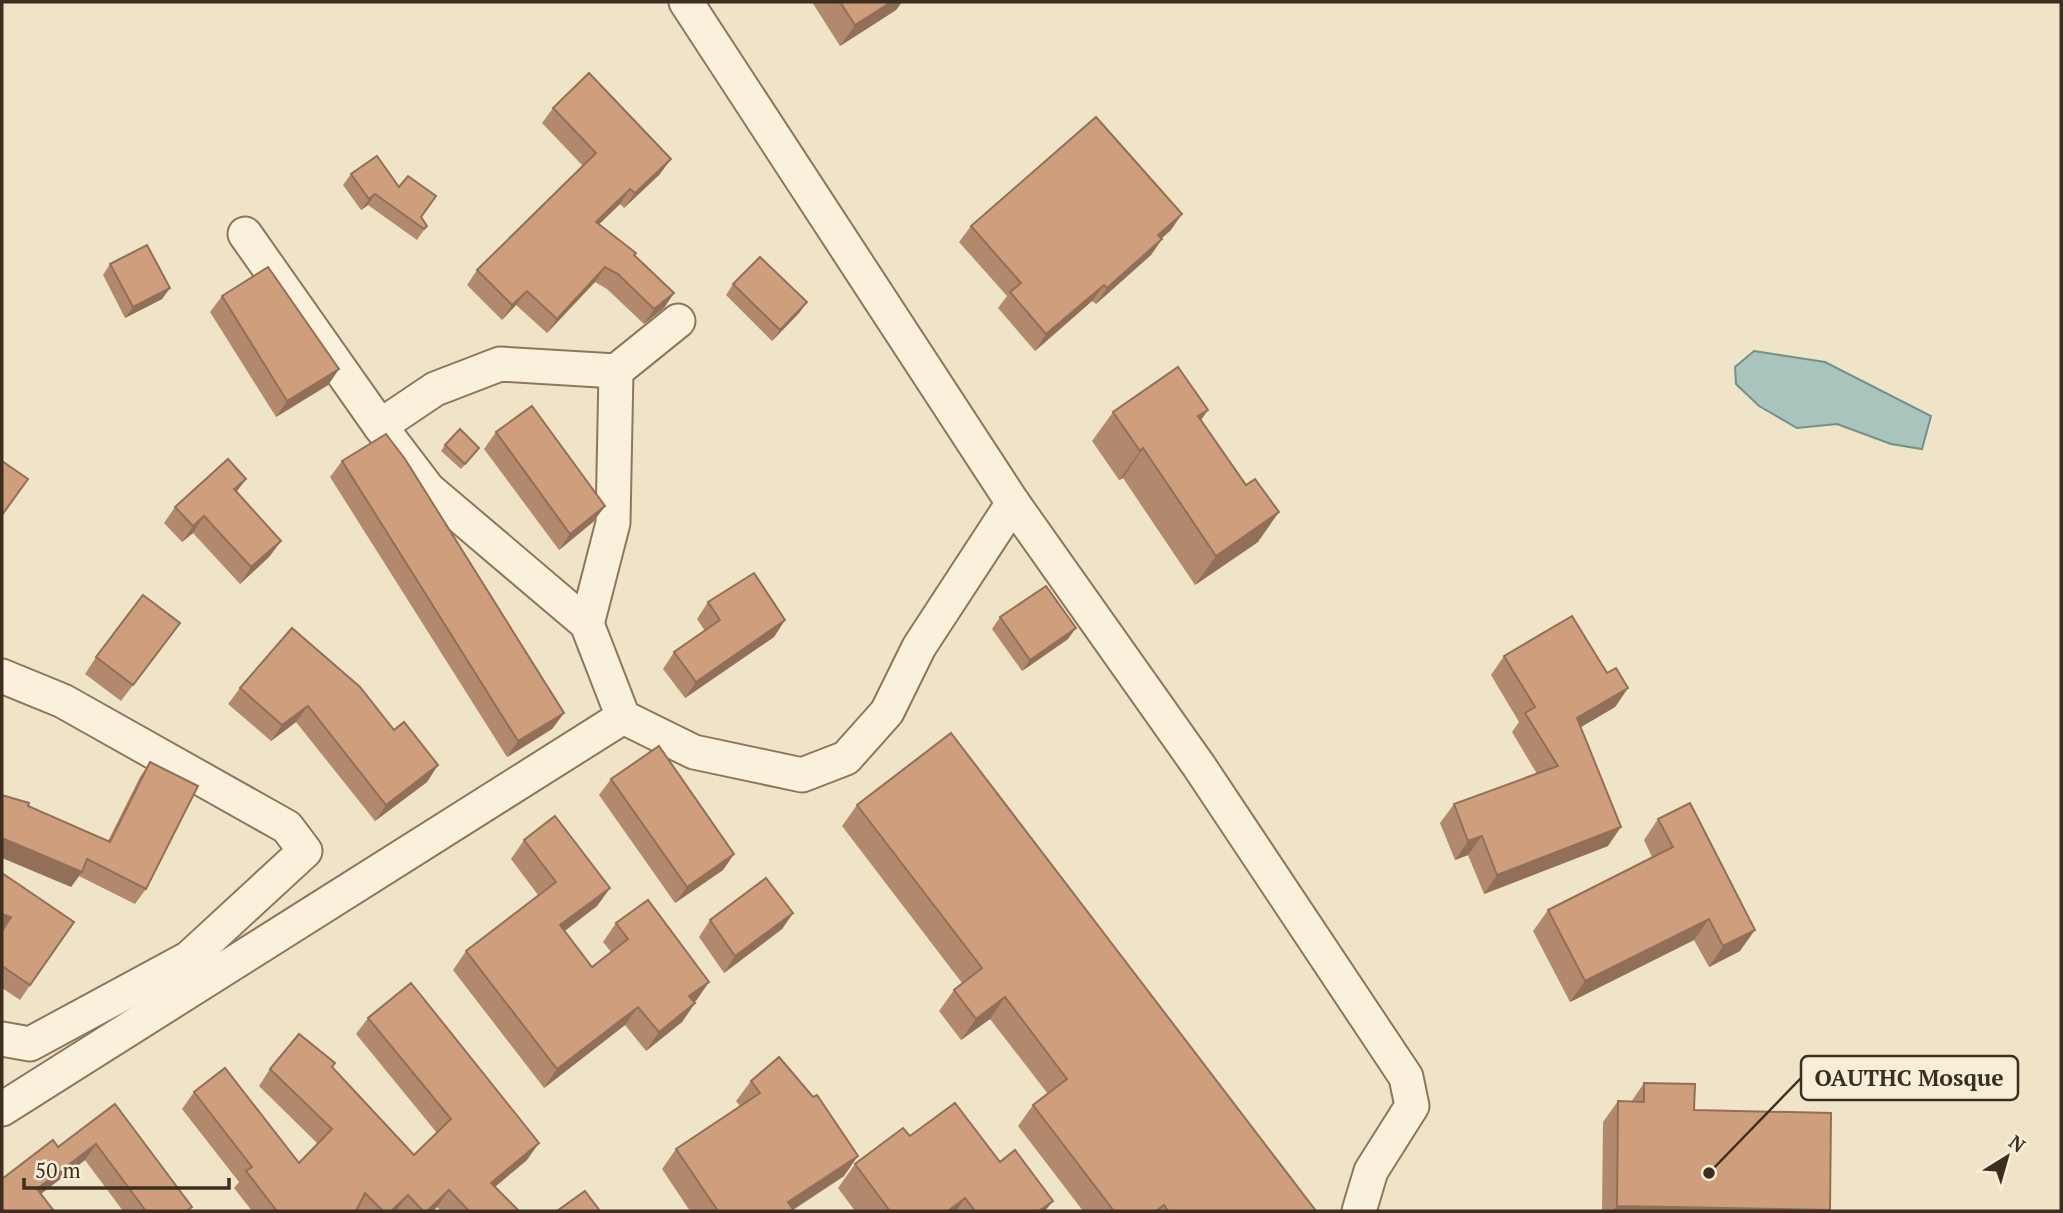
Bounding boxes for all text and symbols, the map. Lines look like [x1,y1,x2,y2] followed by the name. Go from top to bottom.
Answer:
[1801,1056,2018,1100] callout: OAUTHC Mosque
[1814,1062,2004,1093] text: OAUTHC Mosque
[1972,1122,2042,1192] north arrow
[2004,1129,2031,1158] text: N
[24,1146,229,1190] scale bar
[35,1156,81,1184] text: 50 m

